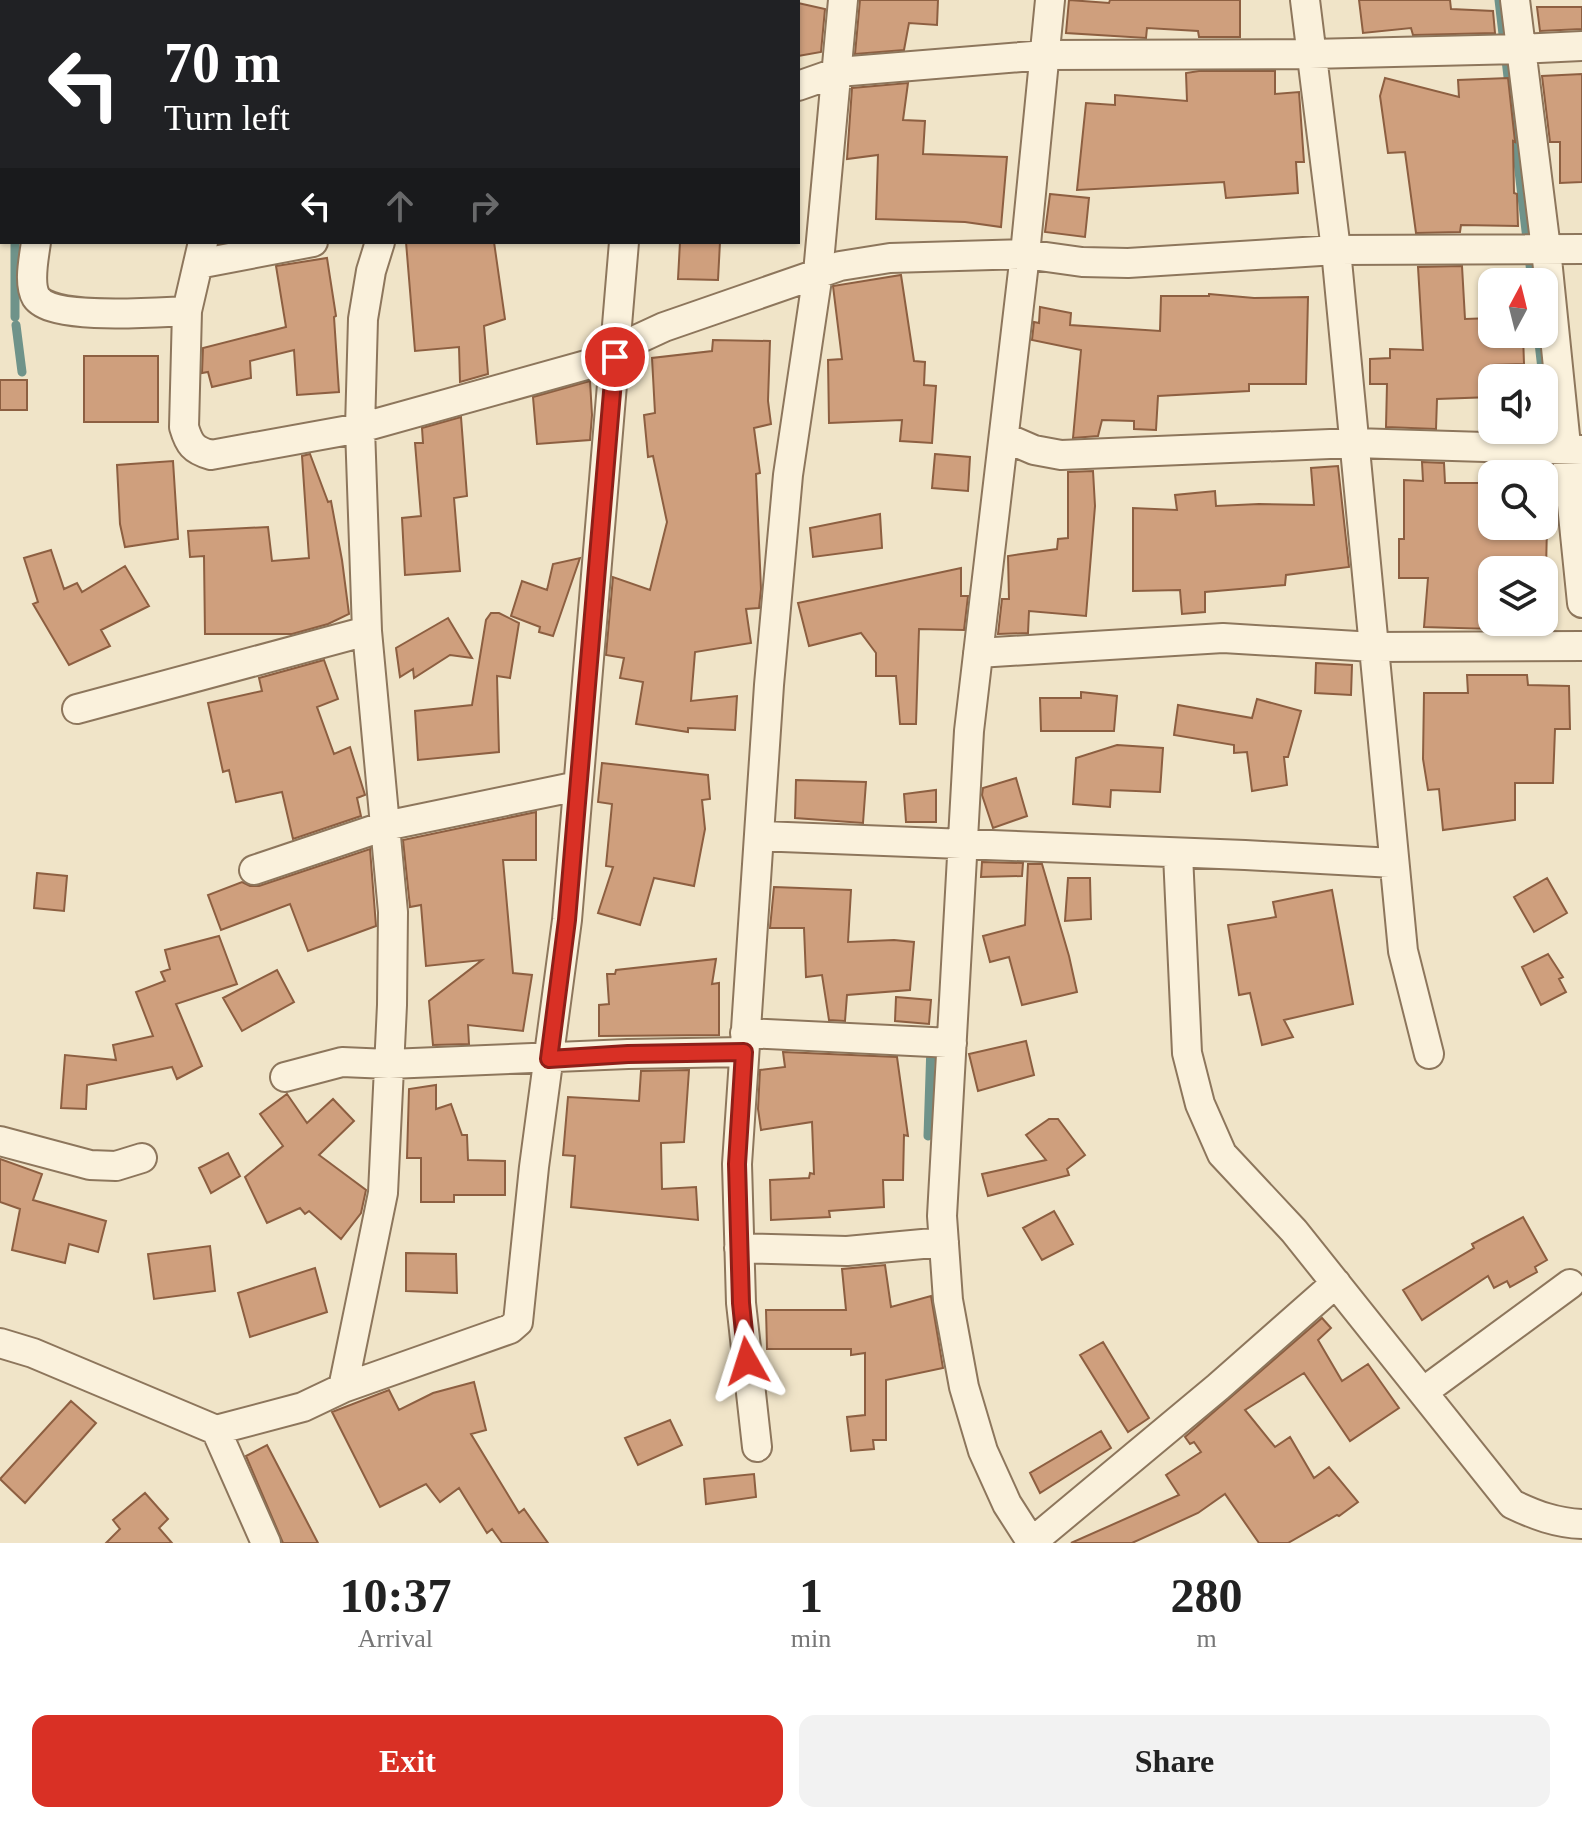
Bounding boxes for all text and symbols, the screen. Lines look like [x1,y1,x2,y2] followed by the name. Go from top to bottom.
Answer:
[32,32,136,136] icon: left
[164,32,281,94] text: 70 m
[164,98,290,138] text: Turn left
[294,184,338,228] icon: left
[378,184,422,228] icon: ahead
[462,184,506,228] icon: right
[1478,268,1558,348] north arrow
[1478,268,1558,636] map controls
[581,323,649,391] pin
[593,335,637,379] icon: arrive
[1478,364,1558,444] button: sound
[1478,460,1558,540] button: search
[1478,556,1558,636] button: layers
[705,1319,789,1403] position arrow
[339,1569,451,1622] text: 10:37
[799,1569,823,1622] text: 1
[1171,1569,1243,1622] text: 280
[358,1624,433,1653] text: Arrival
[791,1624,831,1653] text: min
[1196,1624,1217,1653] text: m
[32,1715,783,1807] button: Exit
[799,1715,1550,1807] button: Share

